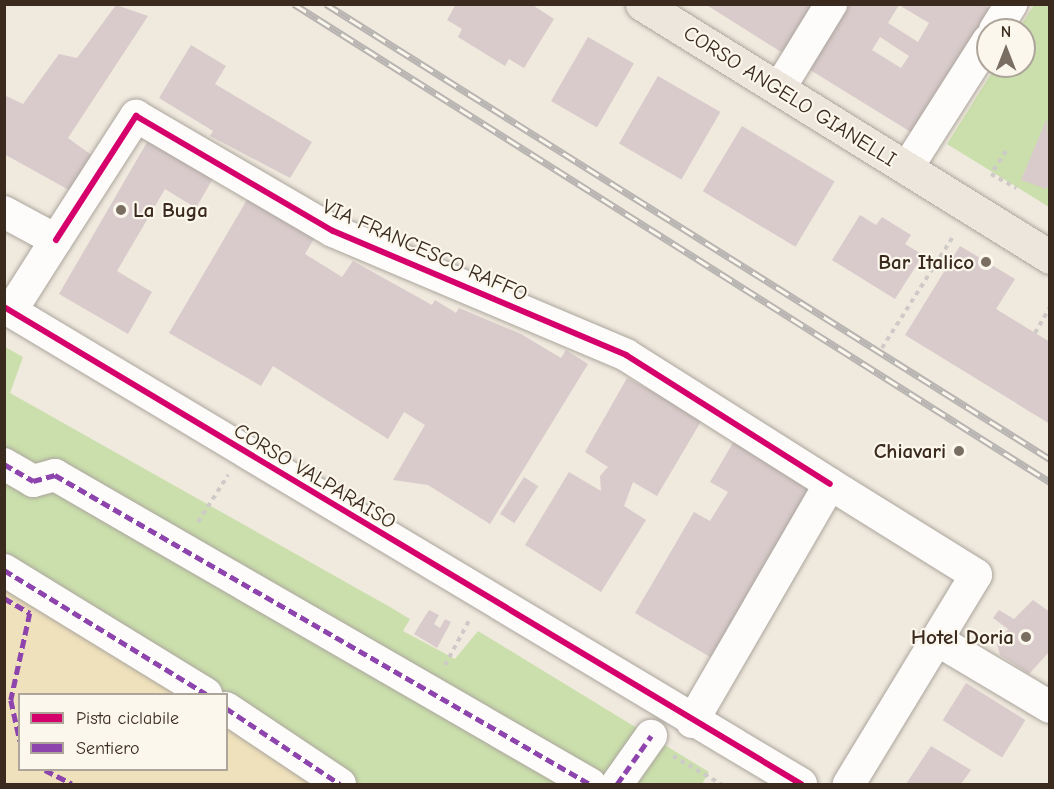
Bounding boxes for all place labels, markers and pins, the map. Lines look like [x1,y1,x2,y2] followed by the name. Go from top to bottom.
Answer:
[133,197,208,223] place label: La Buga
[114,203,128,217] marker: La Buga
[878,249,974,275] place label: Bar Italico
[979,255,993,269] marker: Bar Italico
[874,438,946,464] place label: Chiavari
[950,442,968,460] marker: Chiavari
[911,624,1014,650] place label: Hotel Doria
[1019,630,1033,644] marker: Hotel Doria

